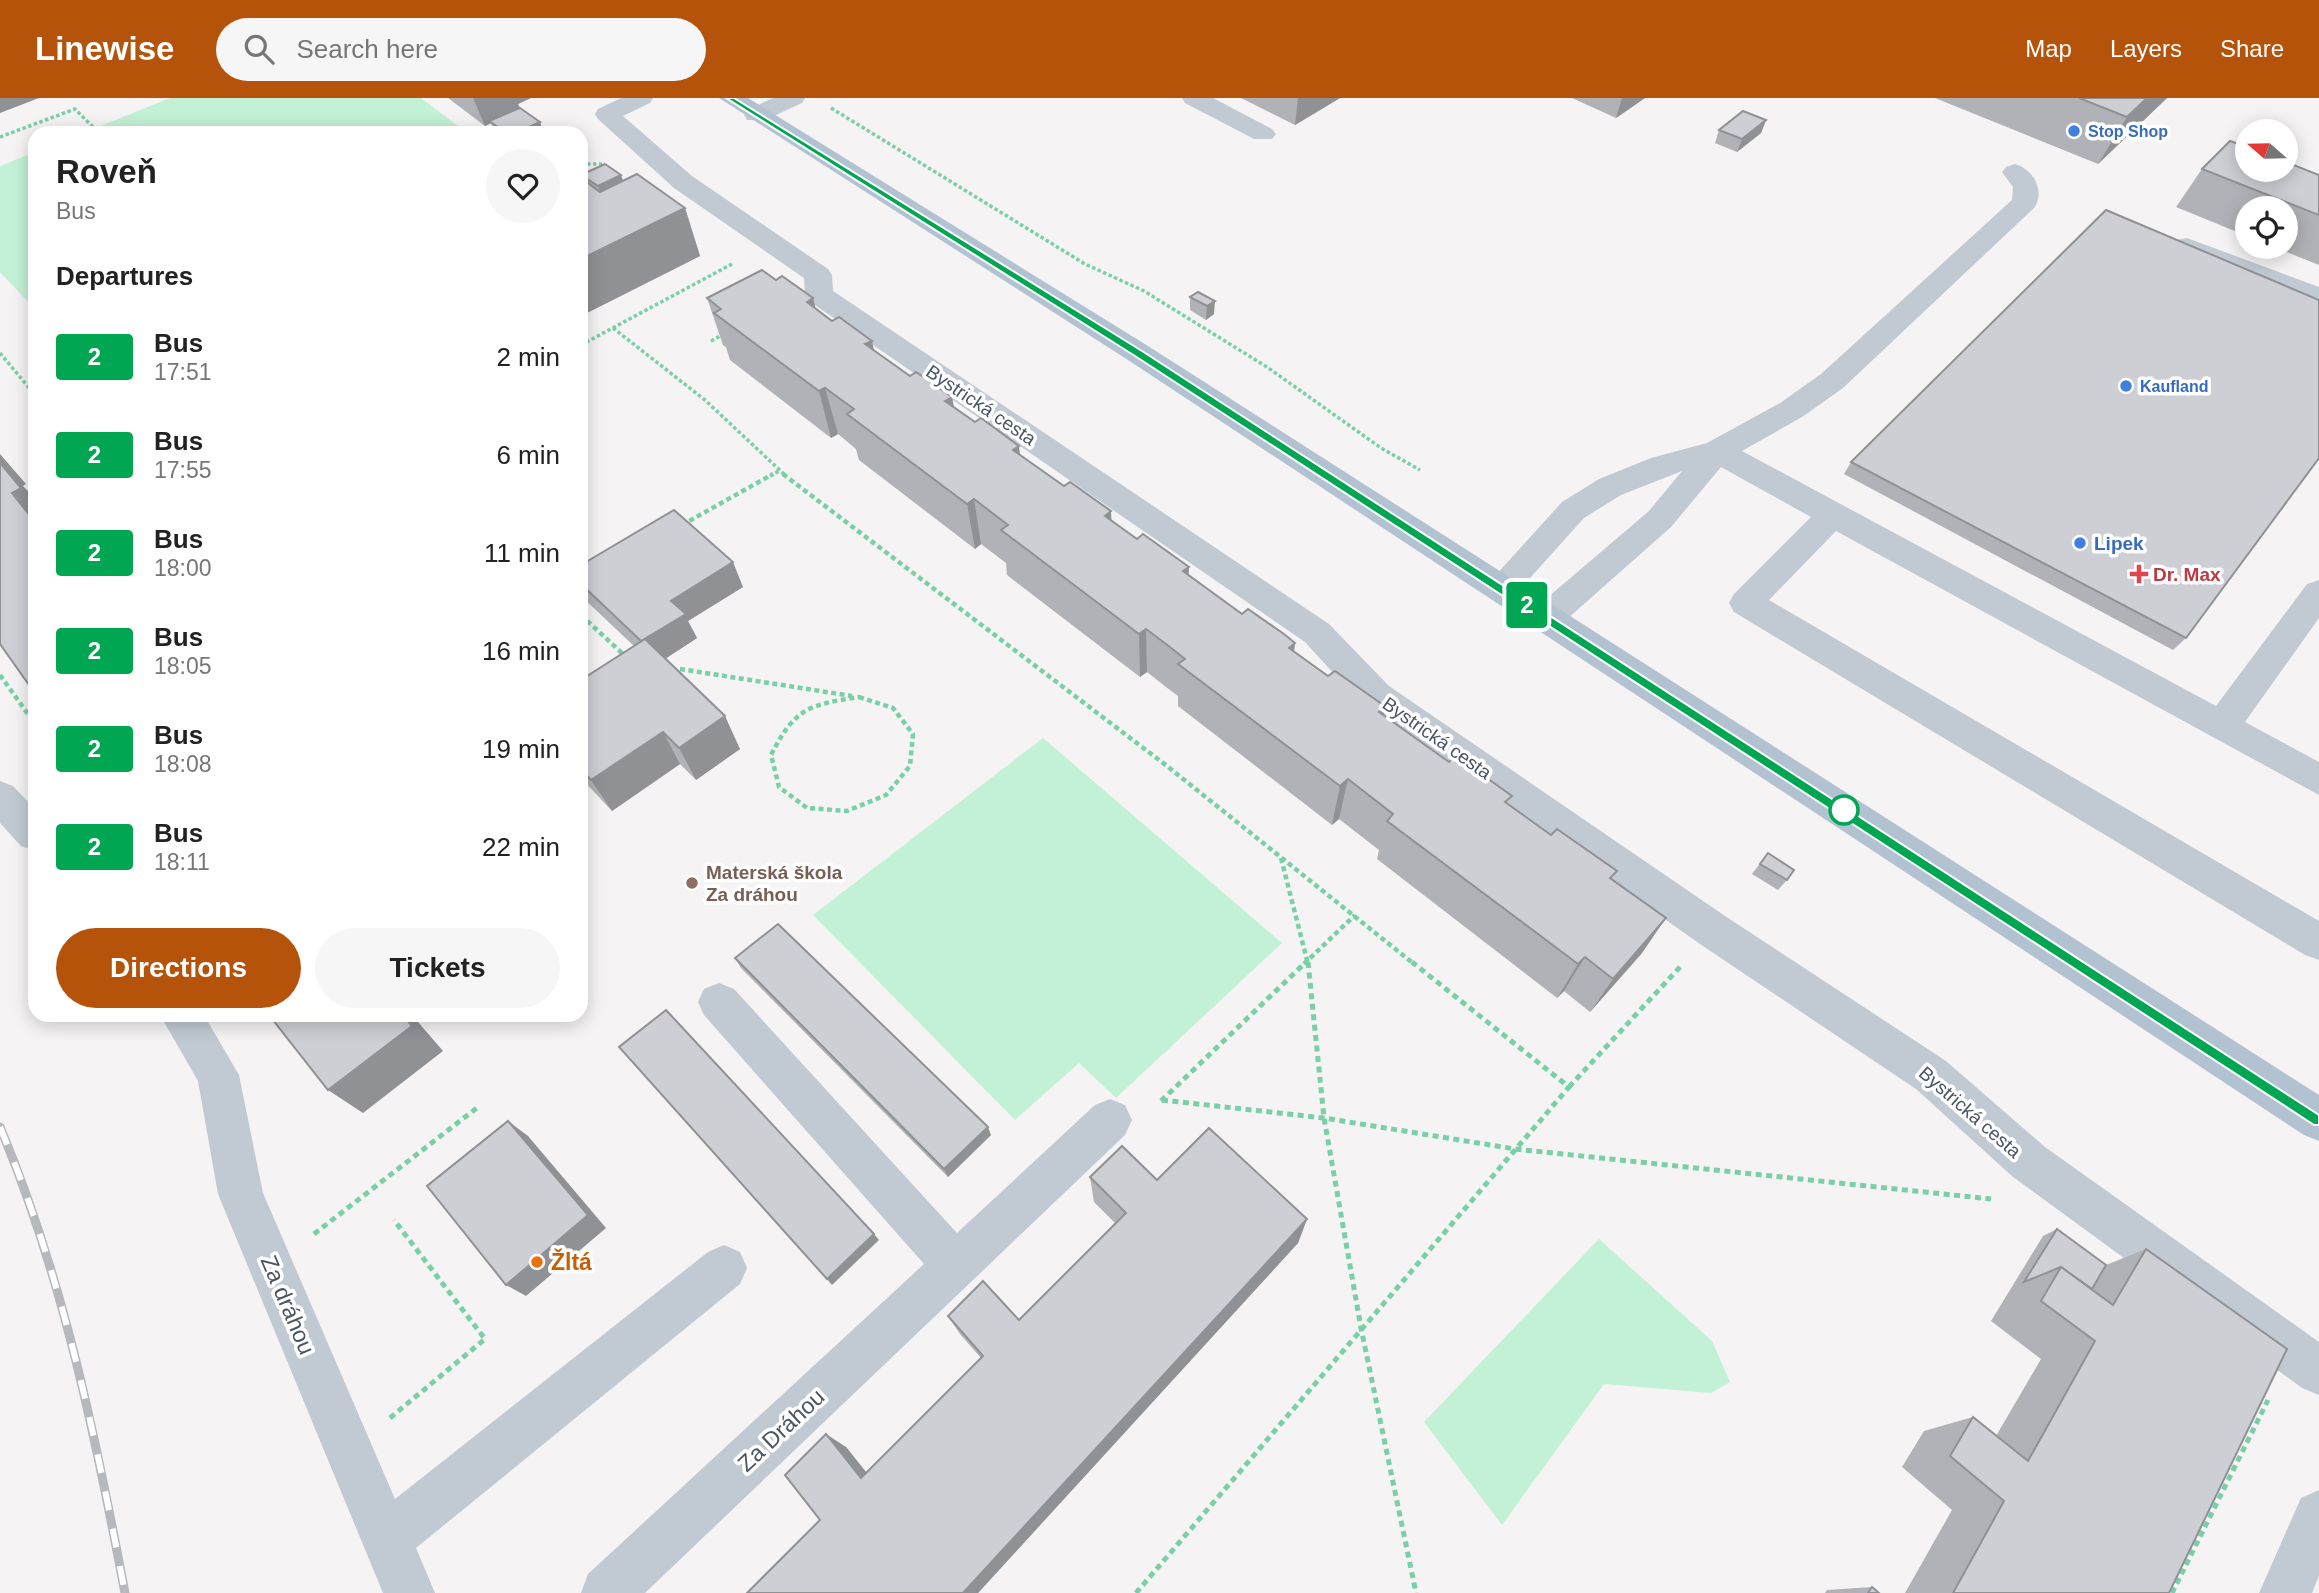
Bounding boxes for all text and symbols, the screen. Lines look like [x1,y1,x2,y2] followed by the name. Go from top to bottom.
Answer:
[216,18,706,81] search box
[35,30,174,67] text: Linewise
[240,30,278,68] icon: search
[296,34,438,64] text: Search here
[2025,35,2072,62] text: Map
[2110,35,2182,62] text: Layers
[2220,35,2284,62] text: Share
[2235,119,2298,182] north arrow
[2235,119,2298,259] map controls
[2066,123,2082,139] marker: Stop Shop
[2088,123,2168,140] place label: Stop Shop
[486,149,560,223] button: heart
[56,153,157,190] text: Roveň
[2235,196,2298,259] button: locate
[56,198,96,224] text: Bus
[56,261,193,291] text: Departures
[154,328,203,358] text: Bus
[496,342,560,372] text: 2 min
[88,343,101,370] text: 2
[154,359,212,385] text: 17:51
[922,361,1040,450] street label: Bystrická cesta
[2118,378,2134,394] marker: Kaufland
[2140,378,2208,395] place label: Kaufland
[154,426,203,456] text: Bus
[496,440,560,470] text: 6 min
[88,441,101,468] text: 2
[154,457,212,483] text: 17:55
[154,524,203,554] text: Bus
[2094,533,2144,554] place label: Lipek
[2072,535,2088,551] marker: Lipek
[484,538,560,568] text: 11 min
[88,539,101,566] text: 2
[154,555,212,581] text: 18:00
[2153,564,2221,585] place label: Dr. Max
[2131,566,2147,582] marker: Dr. Max
[1504,582,1550,628] line badge: 2
[1520,591,1534,618] text: 2
[154,622,203,652] text: Bus
[482,636,560,666] text: 16 min
[88,637,101,664] text: 2
[154,653,212,679] text: 18:05
[1379,693,1496,783] street label: Bystrická cesta
[154,720,203,750] text: Bus
[482,734,560,764] text: 19 min
[88,735,101,762] text: 2
[154,751,212,777] text: 18:08
[1829,795,1859,825] unlabelled marker
[154,818,203,848] text: Bus
[482,832,560,862] text: 22 min
[88,833,101,860] text: 2
[154,849,210,875] text: 18:11
[706,862,843,905] place label: Materská škola Za dráhou
[684,875,700,891] marker: Materská škola Za dráhou
[56,928,301,1008] button: Directions
[315,928,560,1008] button: Tickets
[1915,1062,2025,1162] street label: Bystrická cesta
[551,1248,592,1275] place label: Žltá
[256,1252,320,1358] street label: Za dráhou
[529,1254,545,1270] marker: Žltá
[732,1383,830,1477] street label: Za Dráhou

